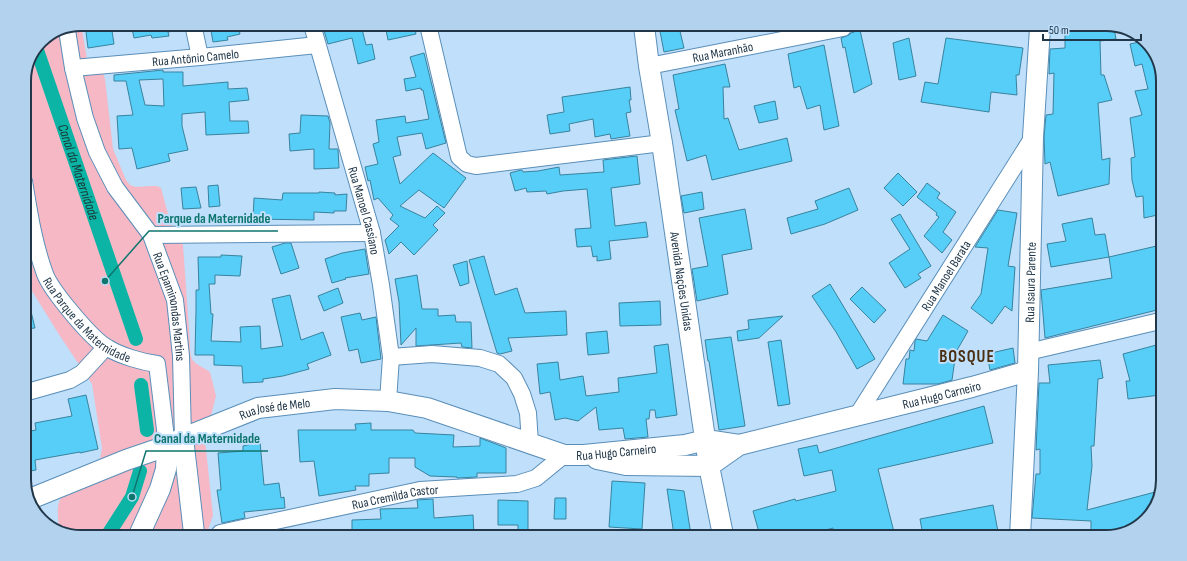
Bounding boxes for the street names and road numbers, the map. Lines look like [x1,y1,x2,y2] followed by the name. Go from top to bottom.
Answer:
[691,39,754,66] street label: Rua Maranhão
[151,46,240,70] street label: Rua Antônio Camelo
[344,165,383,256] street label: Rua Manoel Cassiano
[666,230,696,332] street label: Avenida Nações Unidas
[918,238,975,314] street label: Rua Manoel Barata
[1022,242,1040,323] street label: Rua Isaura Parente
[149,250,188,362] street label: Rua Epaminondas Martins
[39,275,133,366] street label: Rua Parque da Maternidade
[901,378,983,413] street label: Rua Hugo Carneiro
[237,395,311,424] street label: Rua José de Melo
[576,441,657,464] street label: Rua Hugo Carneiro
[350,482,439,513] street label: Rua Cremilda Castor

